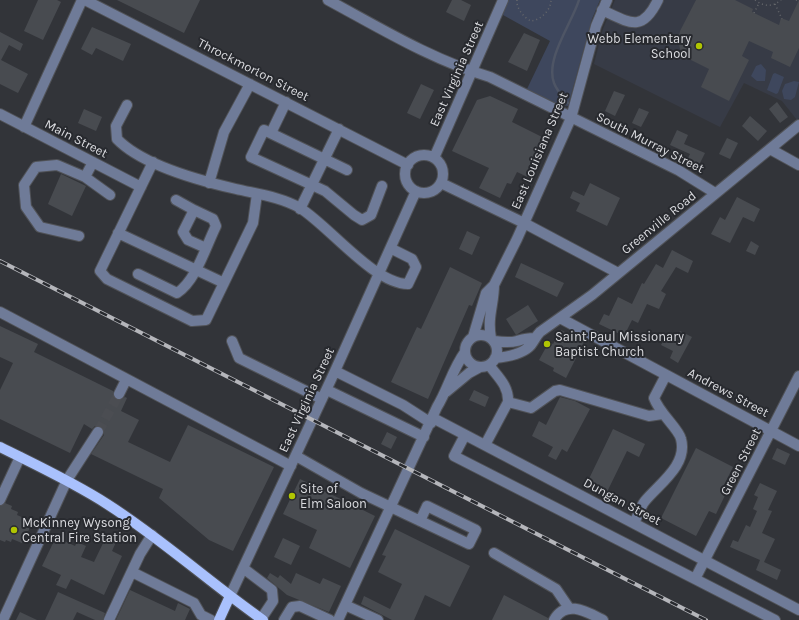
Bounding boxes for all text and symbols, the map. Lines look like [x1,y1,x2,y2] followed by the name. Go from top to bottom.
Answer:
[427,19,487,129] street label: East Virginia Street
[588,31,691,62] place label: Webb Elementary School
[195,35,311,105] street label: Throckmorton Street
[694,41,704,51] marker: Webb Elementary School
[508,90,572,212] street label: East Louisiana Street
[593,109,707,177] street label: South Murray Street
[42,116,110,162] street label: Main Street
[618,188,700,258] street label: Greenville Road
[555,329,684,360] place label: Saint Paul Missionary Baptist Church
[542,339,552,349] marker: Saint Paul Missionary Baptist Church
[276,345,338,455] street label: East Virginia Street
[685,365,771,421] street label: Andrews Street
[717,426,765,498] street label: Green Street
[581,475,663,529] street label: Dungan Street
[300,481,367,512] place label: Site of Elm Saloon
[287,491,297,501] marker: Site of Elm Saloon
[22,515,137,546] place label: McKinney Wysong Central Fire Station
[9,525,19,535] marker: McKinney Wysong Central Fire Station

